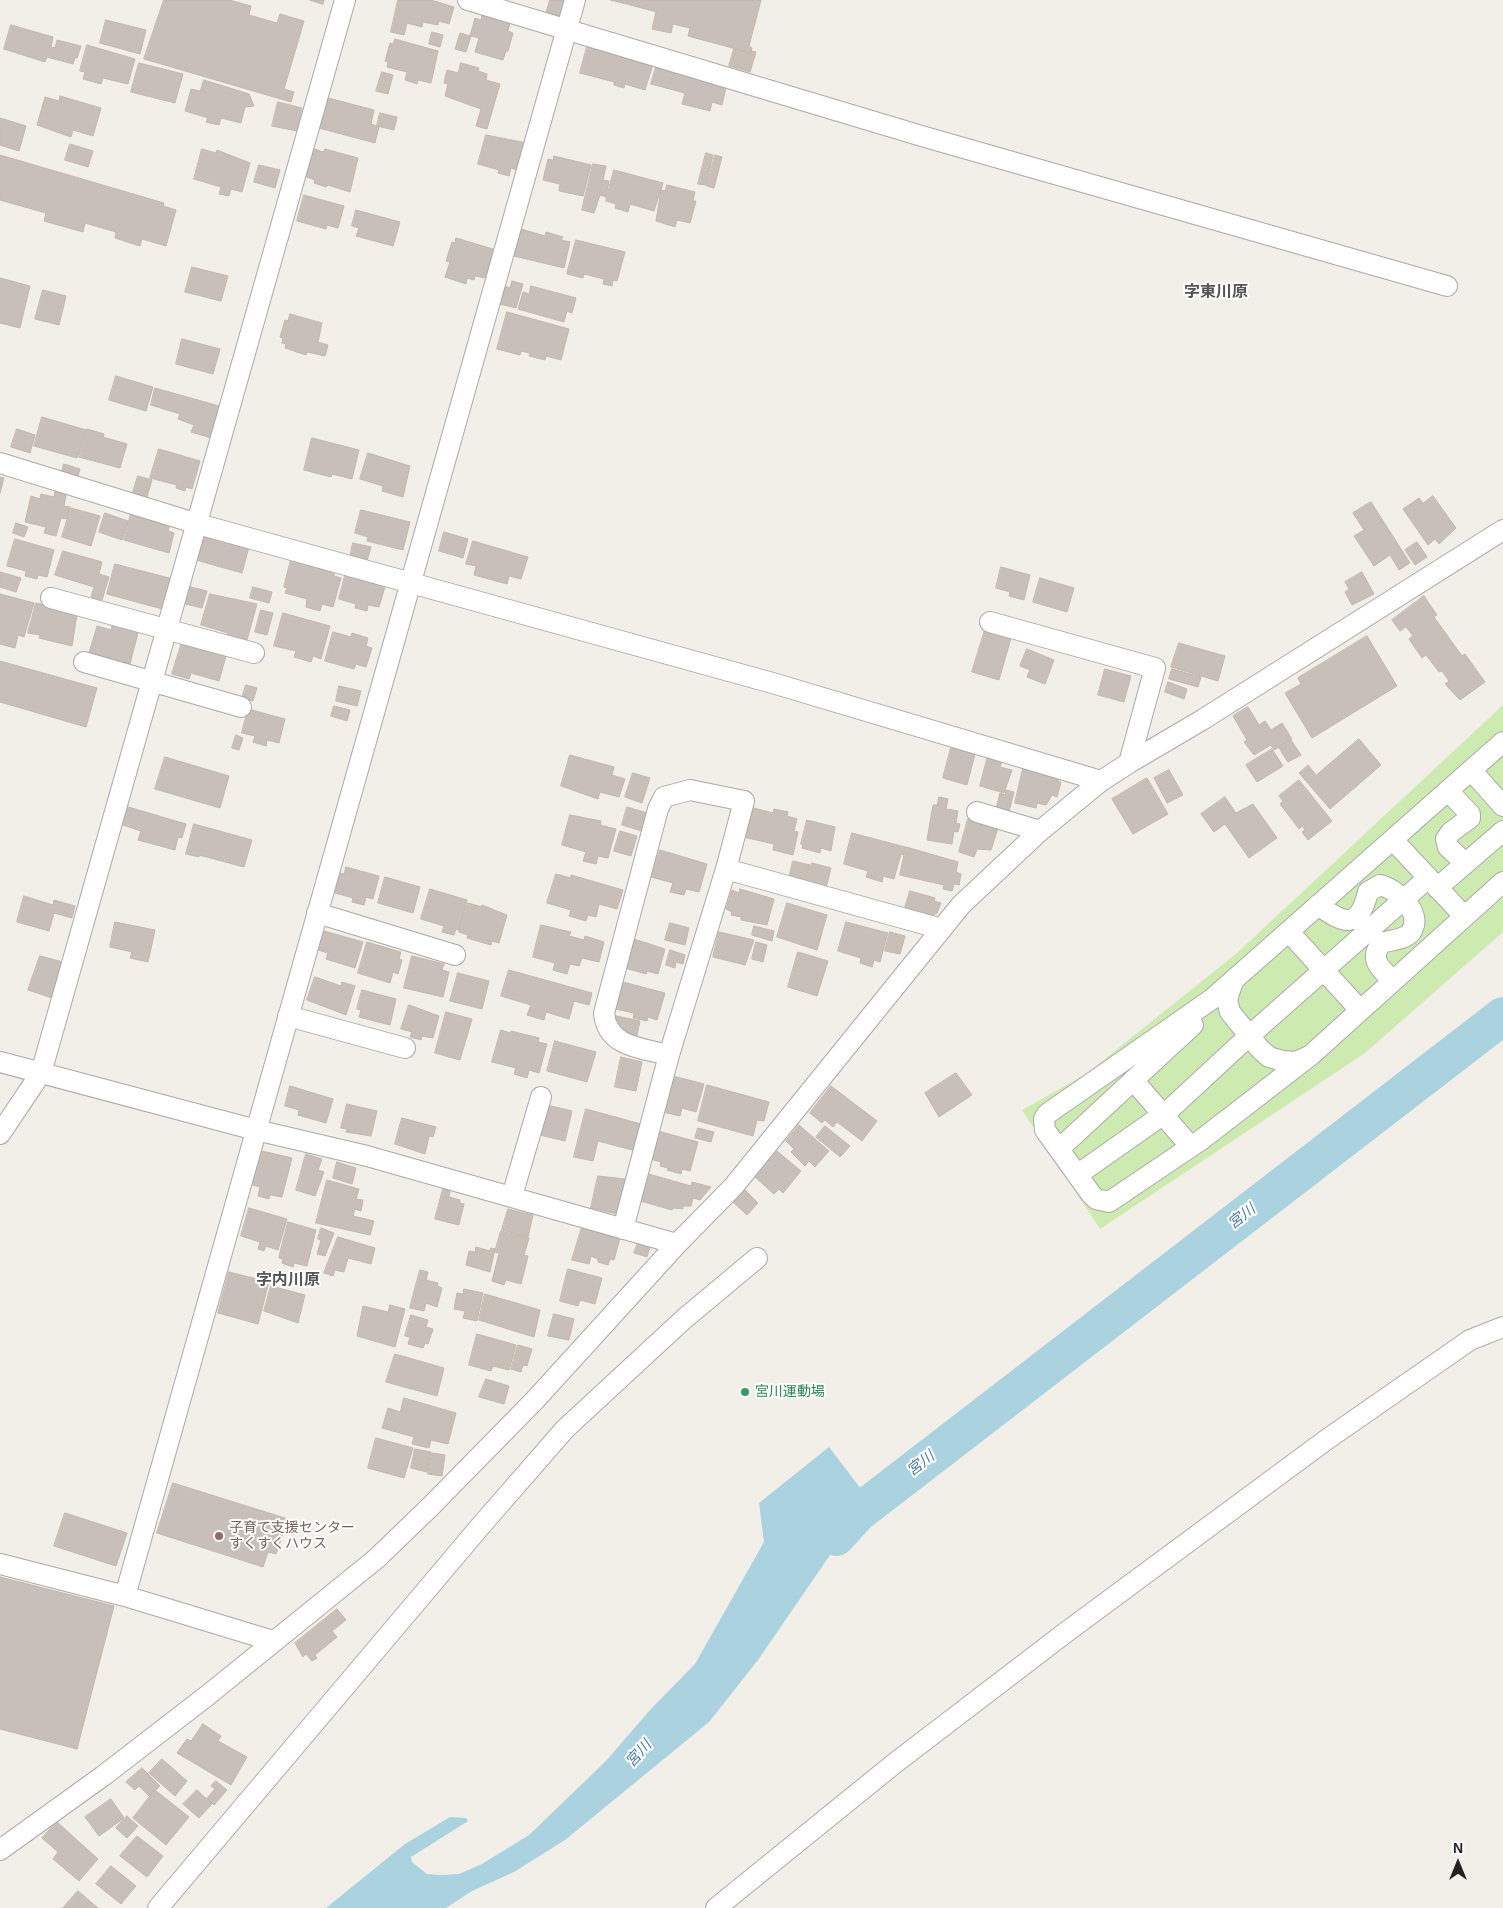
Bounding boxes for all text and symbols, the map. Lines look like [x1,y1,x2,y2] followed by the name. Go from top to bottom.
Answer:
[1184,283,1248,303] district label: 字東川原
[1225,1201,1259,1233] water label: 宮川
[256,1271,320,1291] district label: 字内川原
[755,1384,825,1400] place label: 宮川運動場
[739,1386,751,1398] marker: 宮川運動場
[904,1448,938,1480] water label: 宮川
[229,1520,355,1552] place label: 子育て支援センター すくすくハウス
[213,1530,225,1542] marker: 子育て支援センター すくすくハウス
[622,1737,656,1771] water label: 宮川
[1433,1838,1483,1888] north arrow
[1453,1840,1463,1856] text: N

